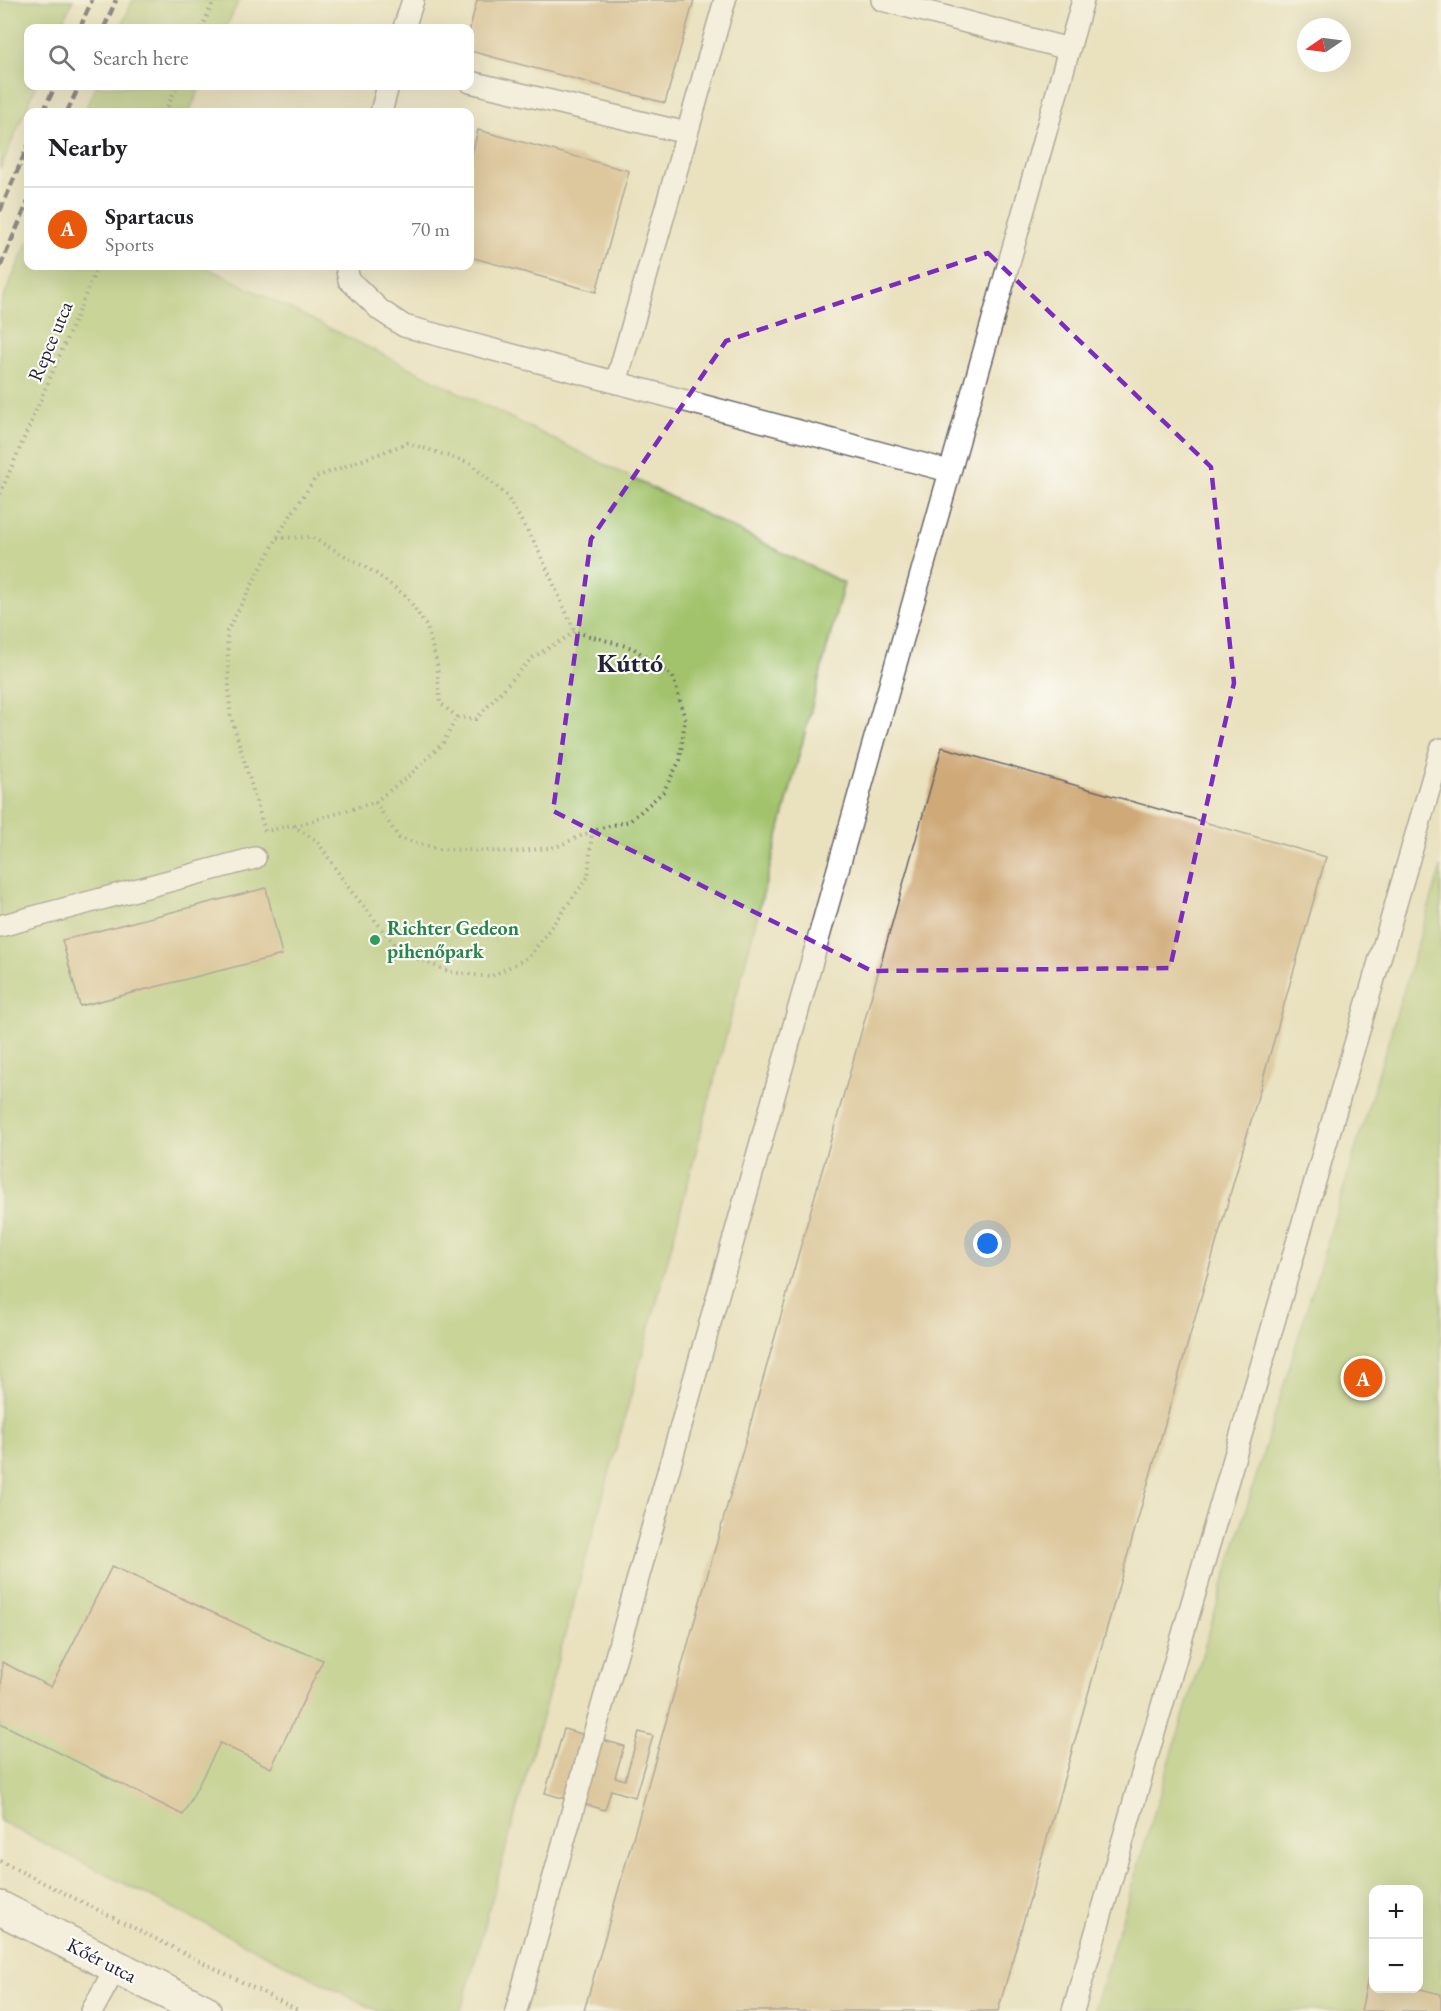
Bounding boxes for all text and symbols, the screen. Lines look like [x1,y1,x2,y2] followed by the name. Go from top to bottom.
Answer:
[1297,18,1351,72] north arrow
[24,24,474,90] search box
[45,41,78,74] icon: search
[93,43,188,72] text: Search here
[48,130,128,164] text: Nearby
[105,202,194,231] text: Spartacus
[60,216,75,242] text: A
[411,216,450,242] text: 70 m
[105,231,154,257] text: Sports
[22,297,79,385] street label: Repce utca
[597,646,663,680] district label: Kúttó
[387,915,519,964] place label: Richter Gedeon pihenőpark
[368,933,382,947] marker: Richter Gedeon pihenőpark
[973,1229,1002,1258] your location
[1344,1356,1382,1400] pin: A
[1369,1885,1423,1993] map controls
[1369,1885,1423,1939] button: +
[63,1931,141,1989] street label: Kőér utca
[1369,1939,1423,1993] button: −

